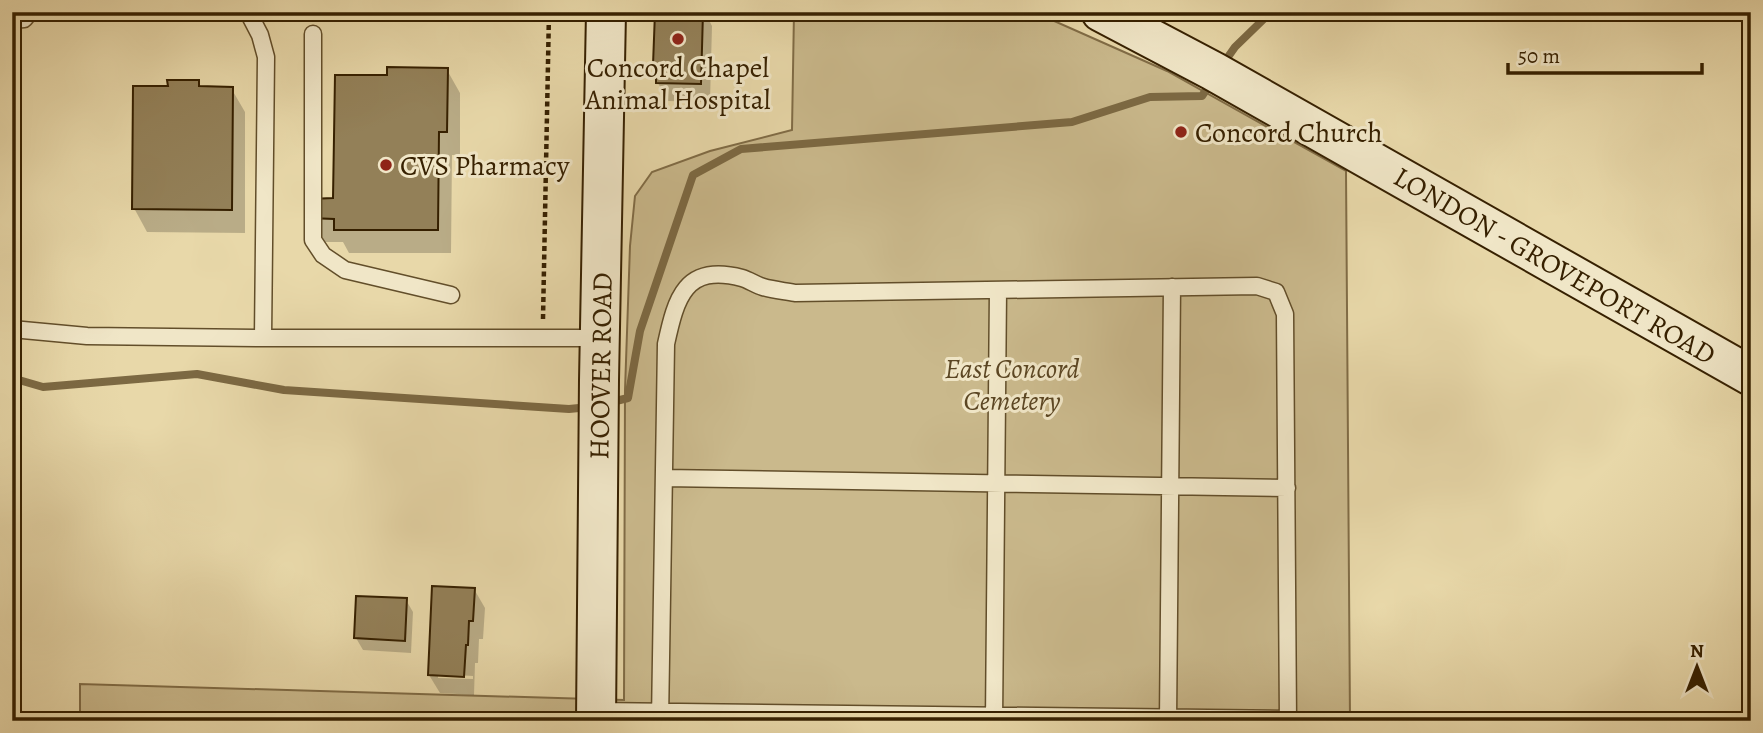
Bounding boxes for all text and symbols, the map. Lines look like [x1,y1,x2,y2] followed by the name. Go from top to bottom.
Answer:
[670,31,686,47] marker: Concord Chapel Animal Hospital
[1508,32,1702,76] scale bar
[1518,42,1560,70] text: 50 m
[584,49,771,119] place label: Concord Chapel Animal Hospital
[1195,114,1383,152] place label: Concord Church
[1173,124,1189,140] marker: Concord Church
[400,147,570,185] place label: CVS Pharmacy
[378,157,394,173] marker: CVS Pharmacy
[1387,158,1722,374] street label: LONDON - GROVEPORT ROAD
[580,272,622,460] street label: HOOVER ROAD
[945,350,1079,420] park label: East Concord Cemetery
[1662,632,1732,702] north arrow
[1690,638,1704,664] text: N

